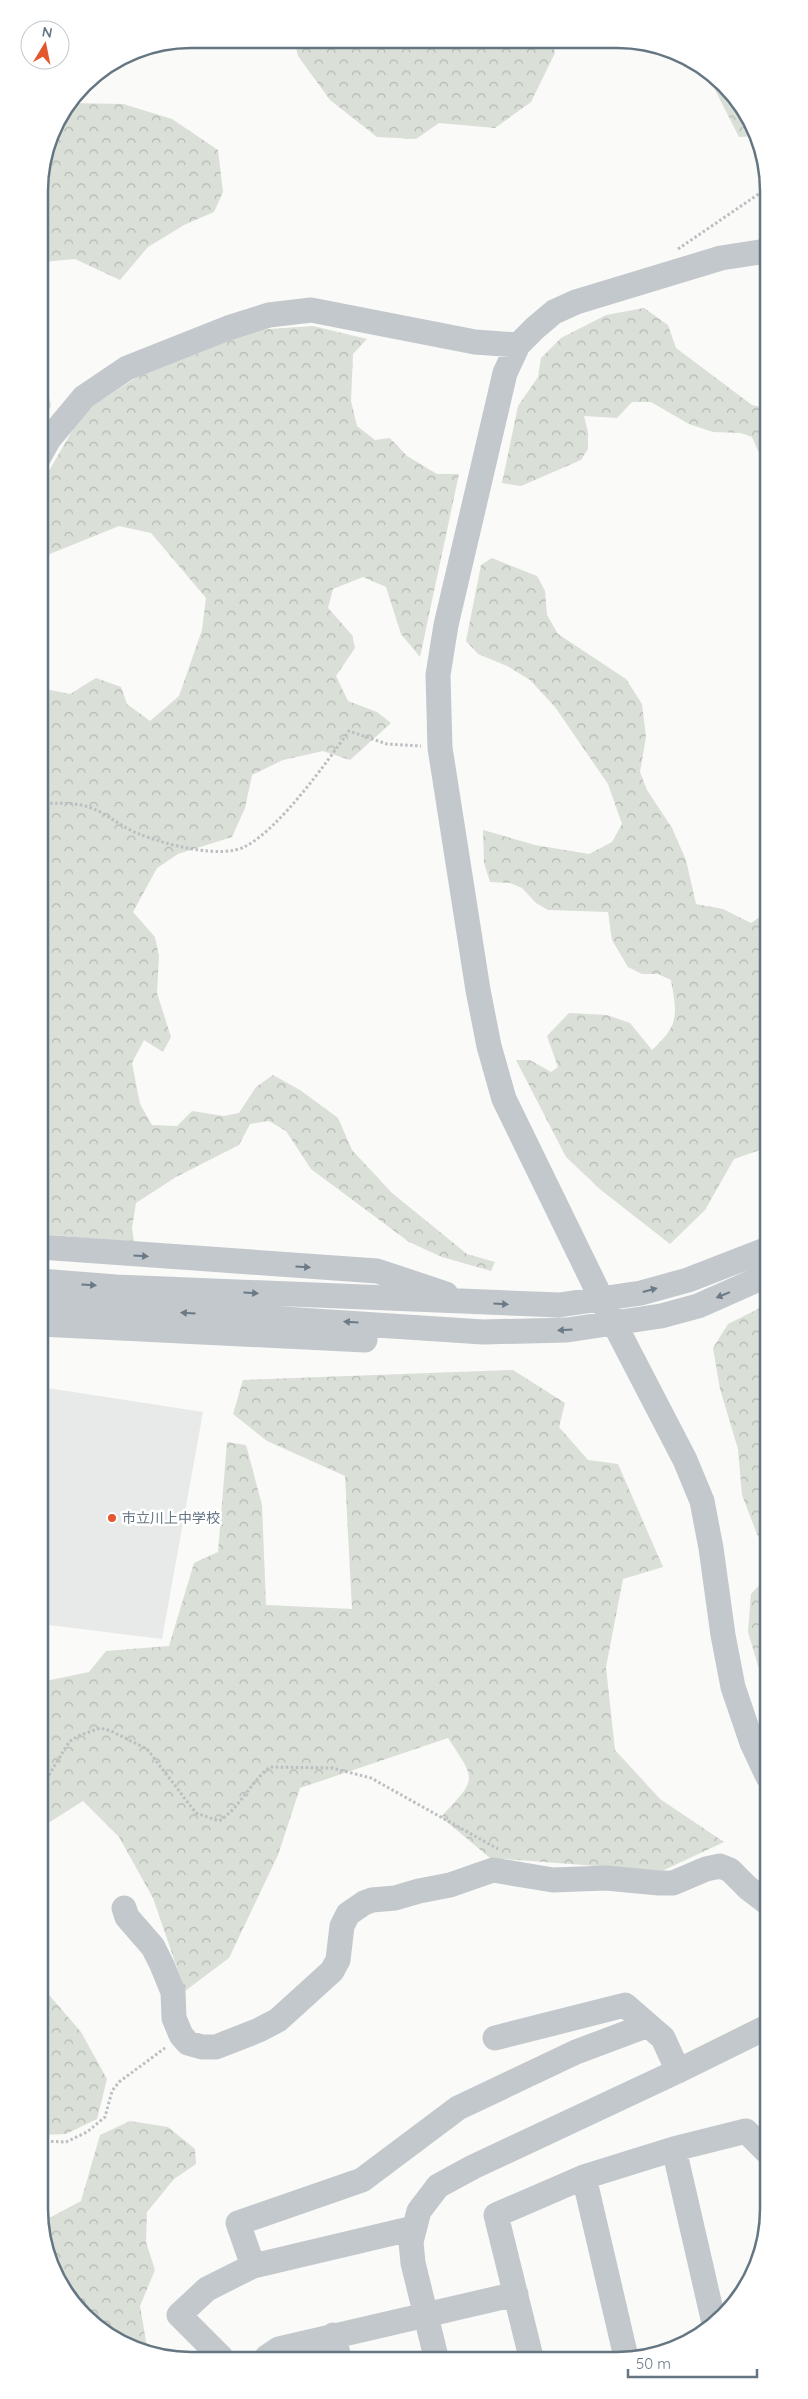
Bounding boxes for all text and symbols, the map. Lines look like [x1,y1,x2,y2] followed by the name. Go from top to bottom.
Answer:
[20,20,70,70] north arrow
[41,22,54,42] text: N
[134,1252,150,1260] one-way arrow
[296,1263,312,1271] one-way arrow
[81,1281,97,1289] one-way arrow
[642,1286,657,1294] one-way arrow
[244,1289,260,1297] one-way arrow
[716,1292,730,1300] one-way arrow
[493,1300,509,1308] one-way arrow
[180,1308,196,1316] one-way arrow
[342,1318,358,1326] one-way arrow
[557,1326,573,1334] one-way arrow
[122,1509,220,1527] place label: 市立川上中学校
[106,1512,118,1524] marker: 市立川上中学校
[628,2346,757,2378] scale bar
[636,2354,671,2373] text: 50 m

